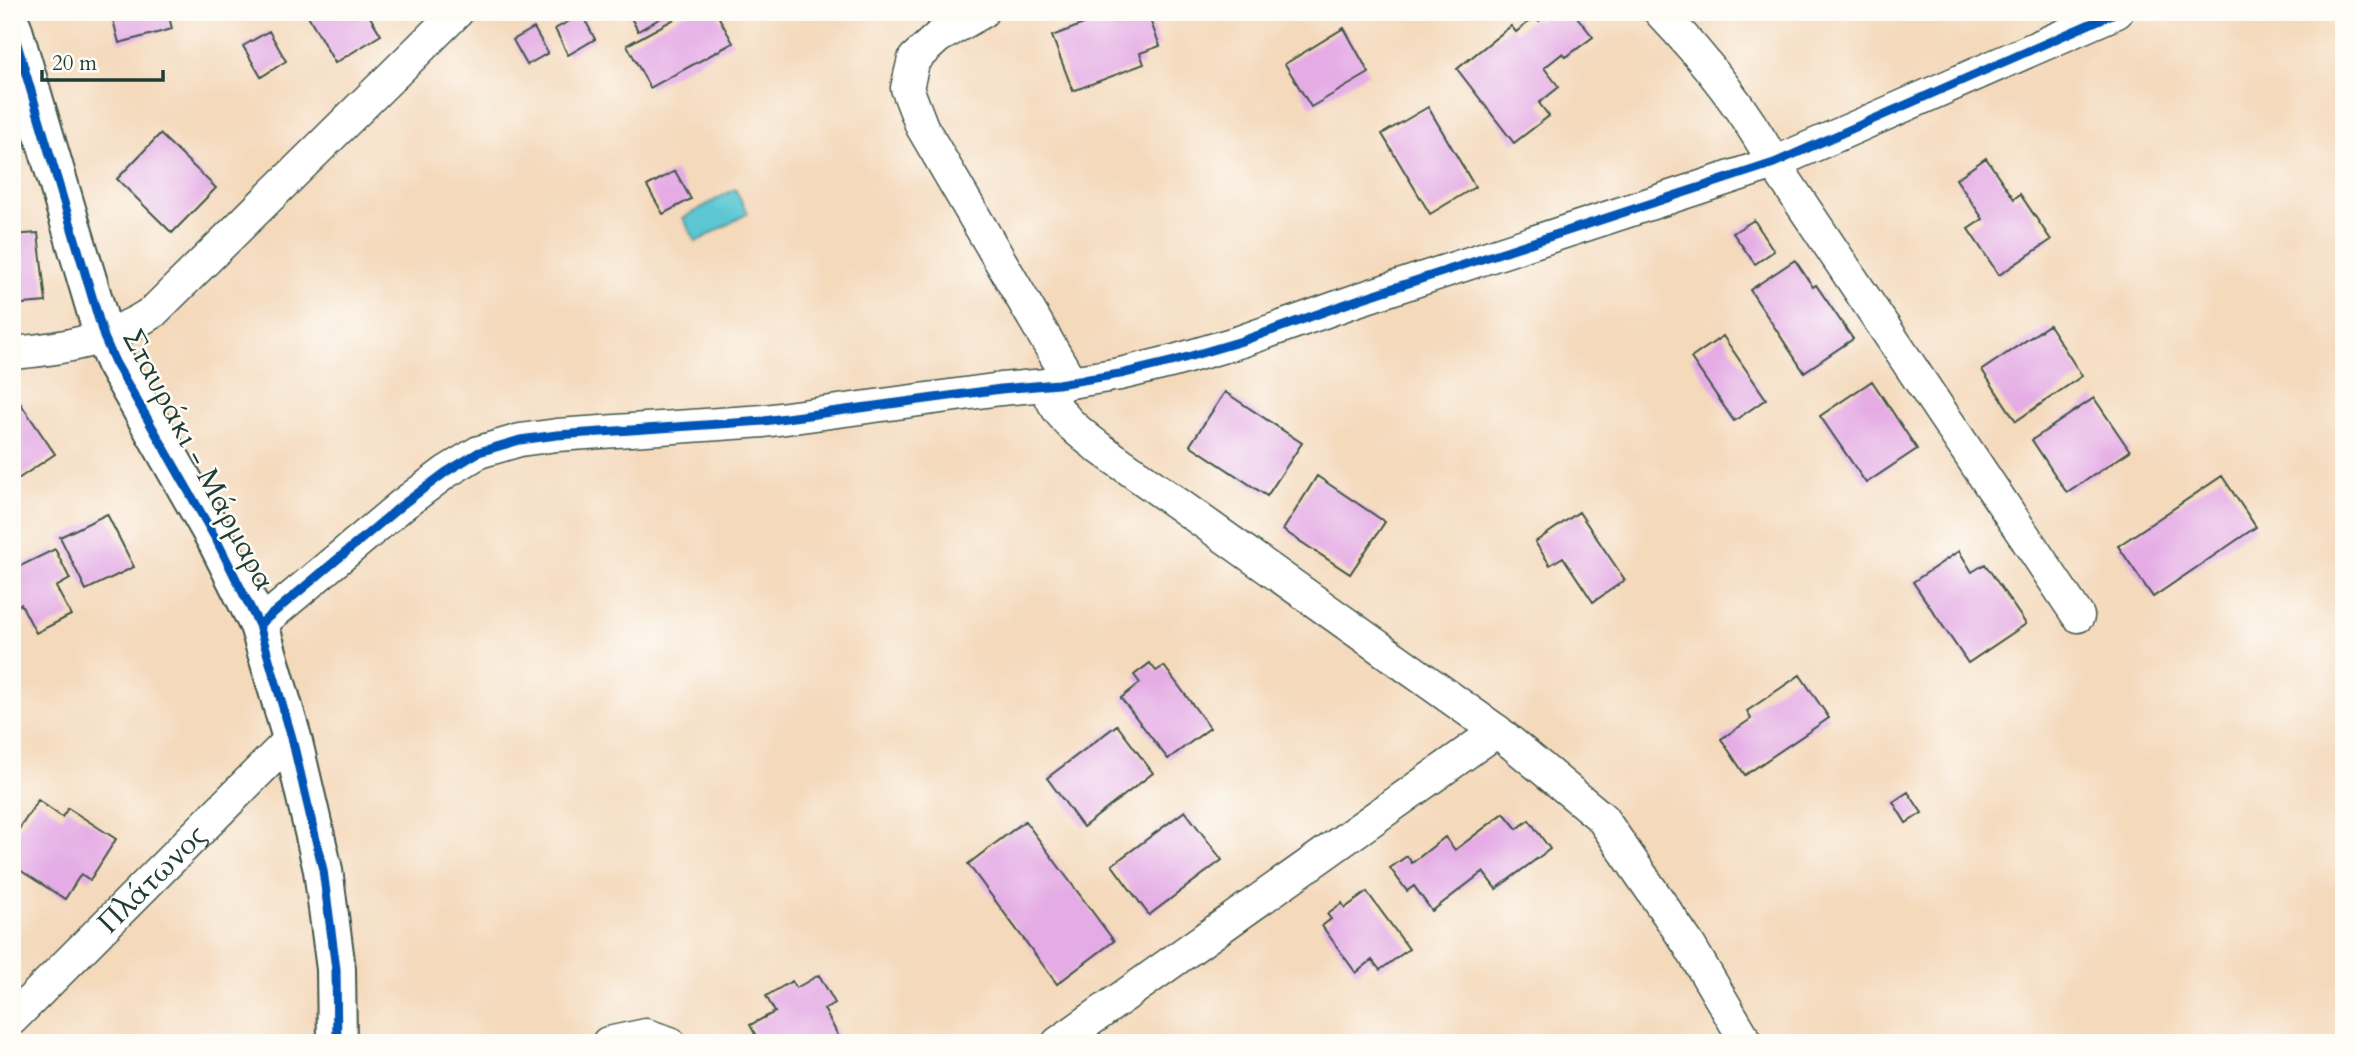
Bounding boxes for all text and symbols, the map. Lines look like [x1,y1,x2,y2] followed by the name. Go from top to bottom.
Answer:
[42,38,163,82] scale bar
[52,49,97,78] text: 20 m
[112,322,285,597] street label: Σταυράκι - Μάρμαρα
[89,815,216,943] street label: Πλάτωνος

